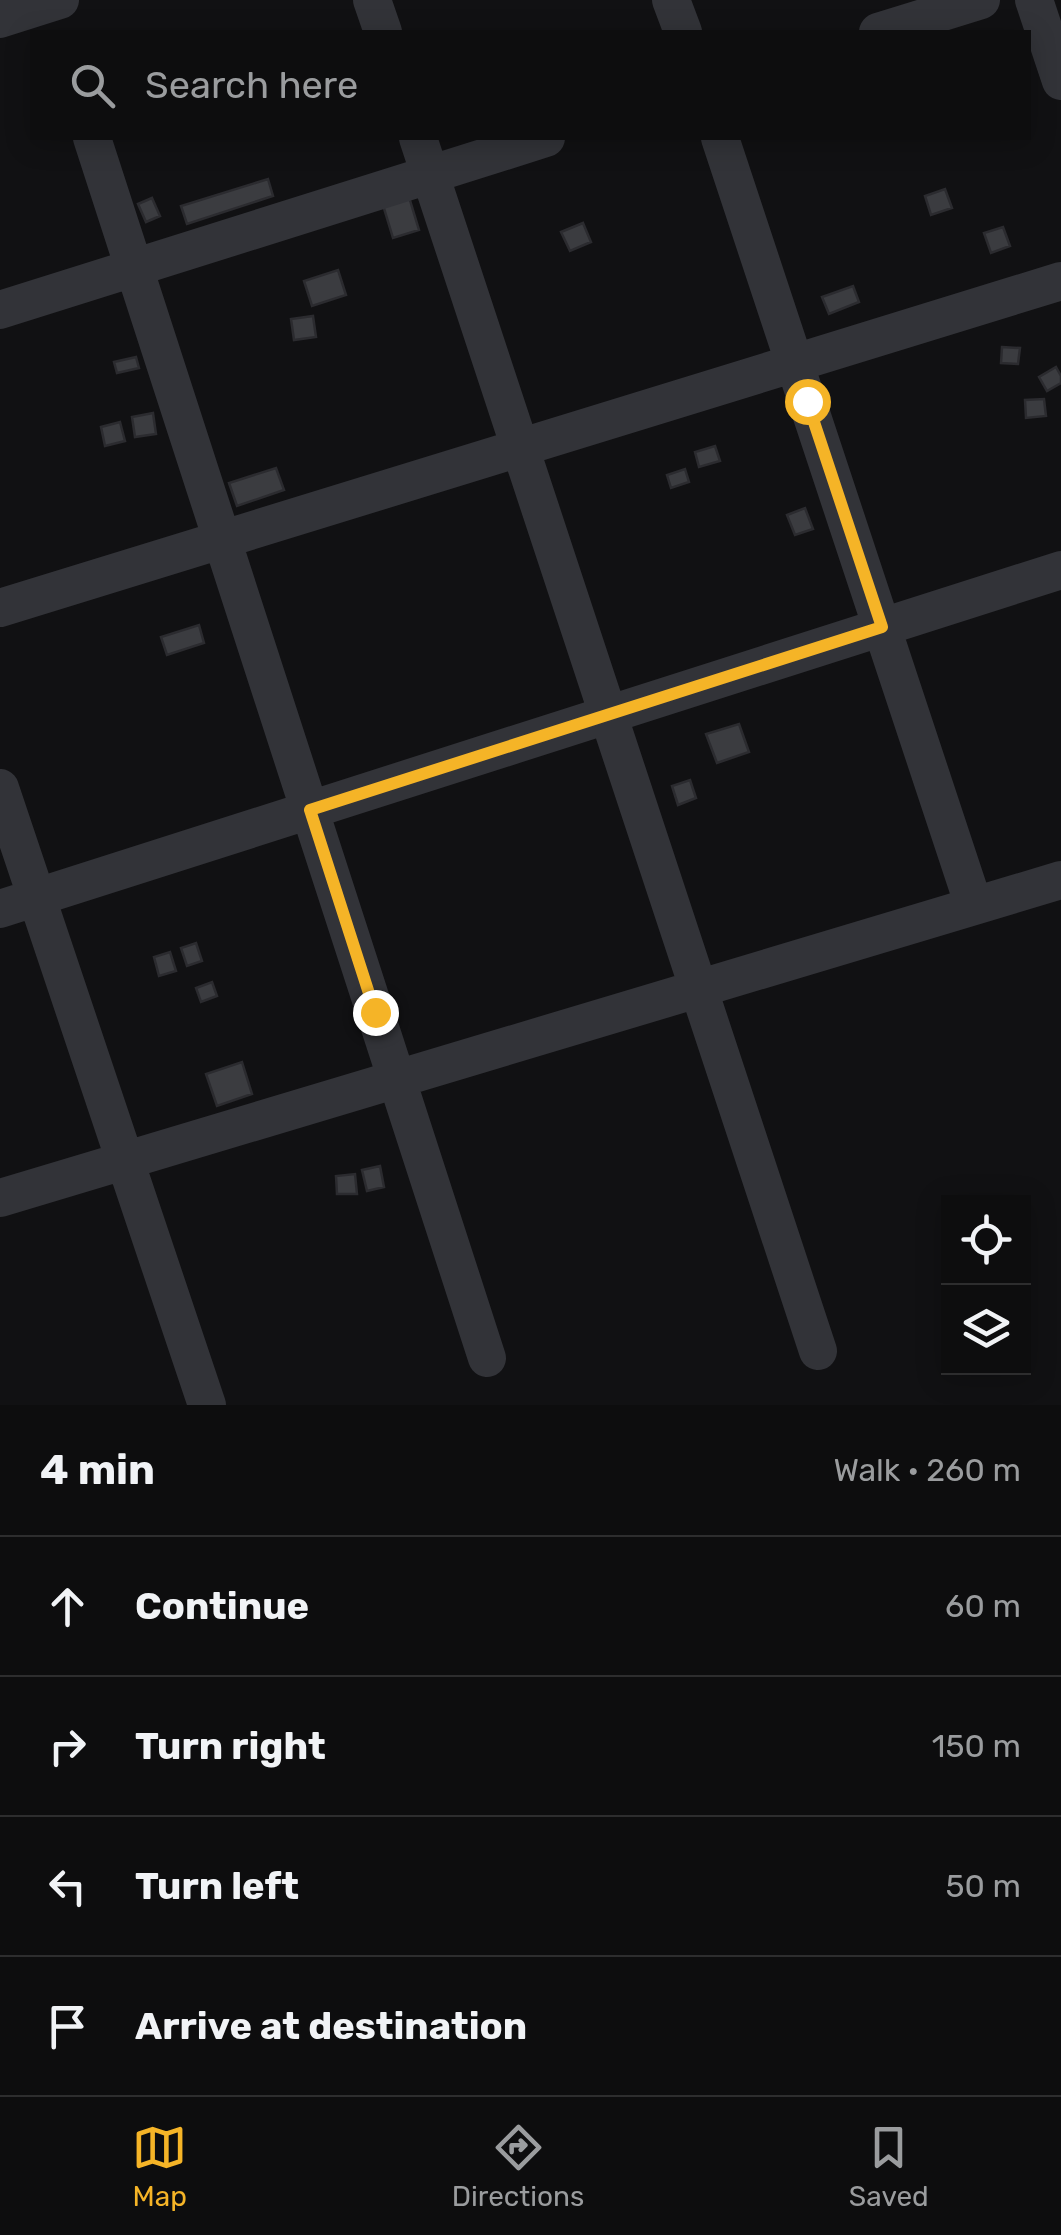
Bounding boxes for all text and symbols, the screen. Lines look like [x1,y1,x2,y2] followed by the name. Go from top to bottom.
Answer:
[30,30,1031,140] search box
[65,58,120,113] icon: search
[145,62,358,108] text: Search here
[785,379,831,425] route start
[353,990,399,1036] route end
[941,1195,1031,1375] map controls
[941,1195,1031,1285] button: locate
[941,1285,1031,1375] button: layers
[40,1445,155,1495] text: 4 min
[834,1451,1021,1489] text: Walk · 260 m
[40,1579,95,1634] icon: ahead
[135,1583,309,1629] text: Continue
[945,1587,1021,1625] text: 60 m
[40,1719,95,1774] icon: right
[135,1723,326,1769] text: Turn right
[932,1727,1021,1765] text: 150 m
[40,1859,95,1914] icon: left
[135,1863,299,1909] text: Turn left
[945,1867,1021,1905] text: 50 m
[40,1999,95,2054] icon: arrive
[135,2003,527,2049] text: Arrive at destination
[132,2120,187,2213] tab: Map
[452,2120,584,2213] tab: Directions
[849,2120,929,2213] tab: Saved

